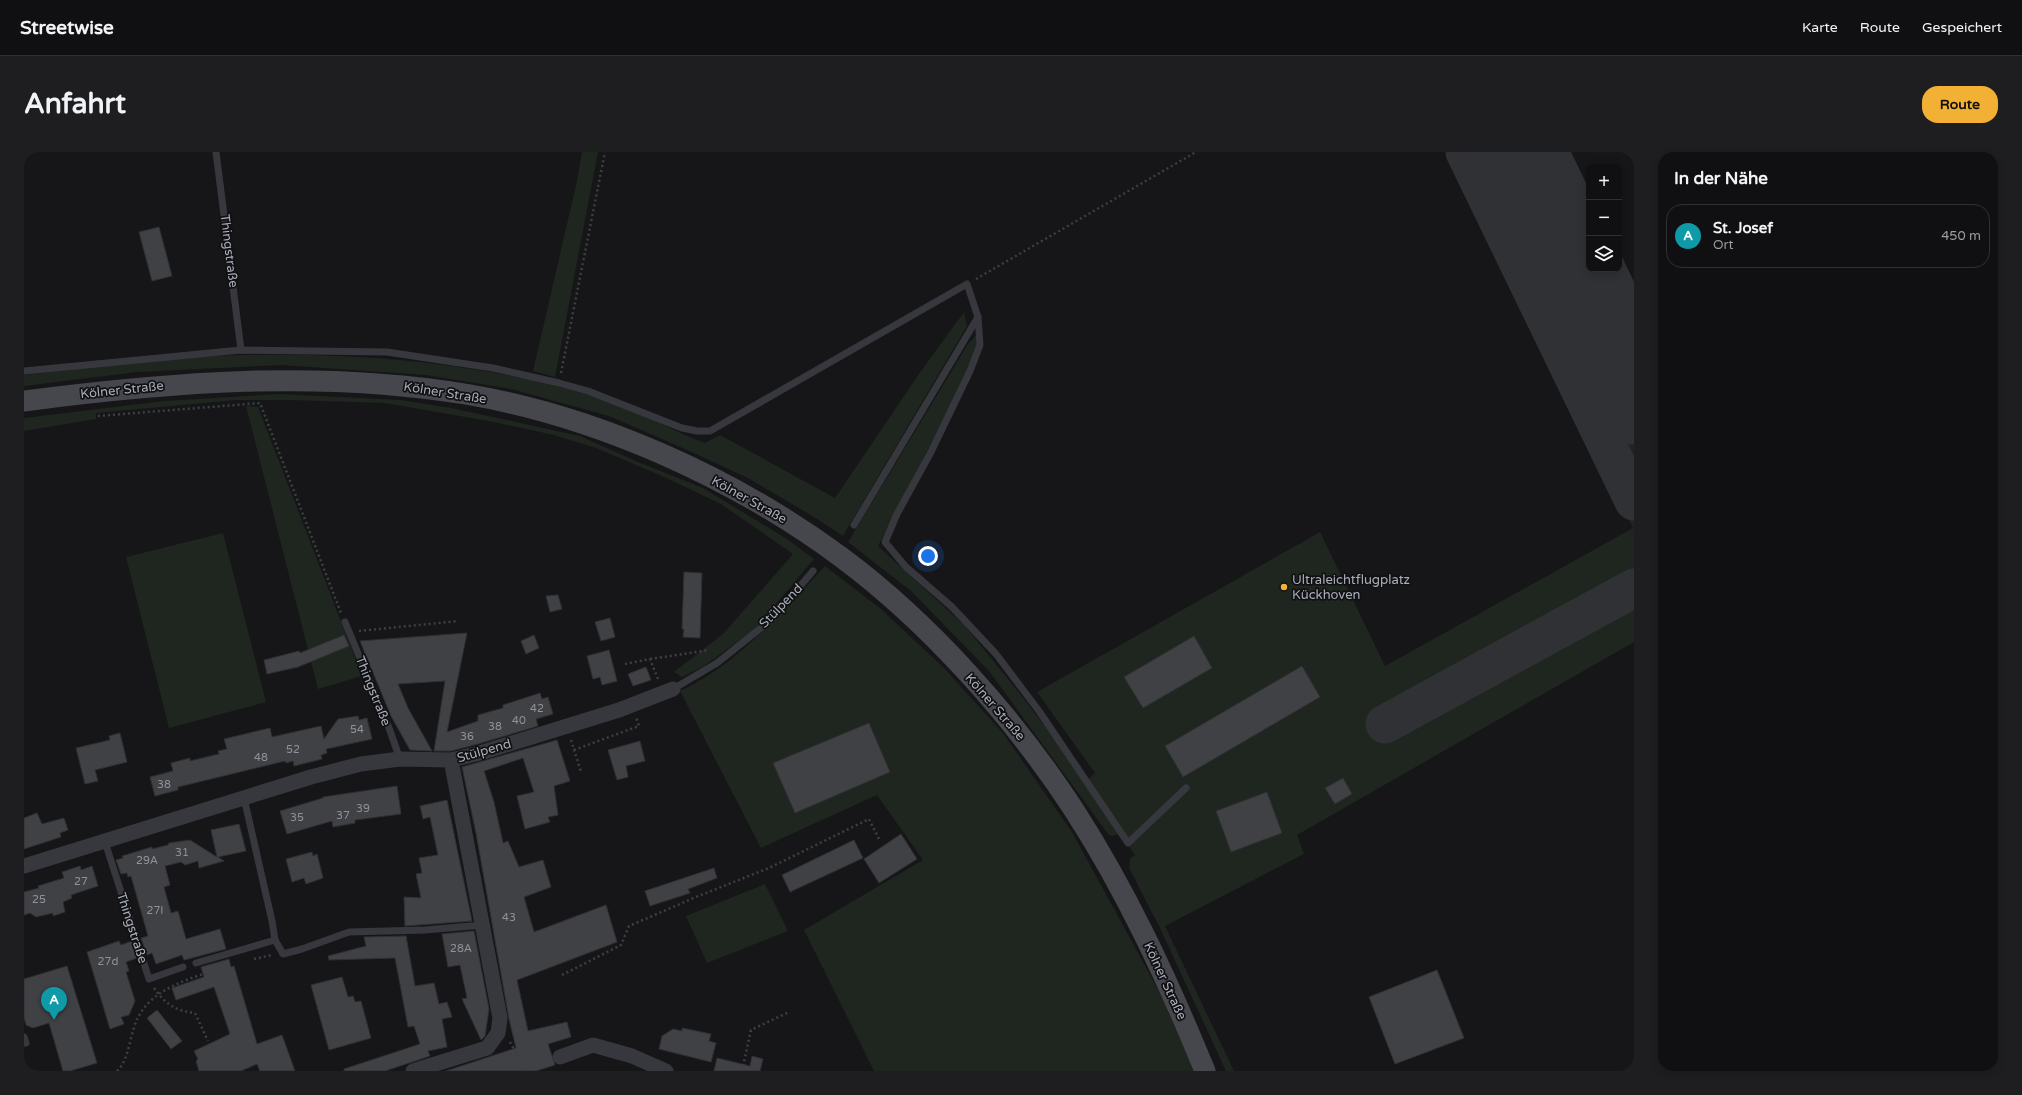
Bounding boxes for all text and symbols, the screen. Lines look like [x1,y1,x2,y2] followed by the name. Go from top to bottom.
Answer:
[20,17,114,39] text: Streetwise
[1802,19,1838,36] text: Karte
[1860,19,1900,36] text: Route
[1922,19,2002,36] text: Gespeichert
[1922,86,1998,123] button: Route
[24,87,126,121] text: Anfahrt
[1586,164,1622,272] map controls
[1586,164,1622,200] button: +
[1674,168,1768,189] text: In der Nähe
[1586,200,1622,236] button: −
[217,213,241,289] street label: Thingstraße
[1713,219,1773,237] text: St. Josef
[1683,228,1693,244] text: A
[1941,228,1981,244] text: 450 m
[1586,236,1622,272] button: layers
[1713,237,1733,253] text: Ort
[80,378,164,402] street label: Kölner Straße
[402,379,488,407] street label: Kölner Straße
[709,473,789,527] street label: Kölner Straße
[918,546,938,566] your location
[1292,572,1410,603] place label: Ultraleichtflugplatz Kückhoven
[756,580,806,632] street label: Stülpend
[1279,582,1289,592] marker: Ultraleichtflugplatz Kückhoven
[352,654,394,728] street label: Thingstraße
[961,670,1029,744] street label: Kölner Straße
[530,702,544,715] house number: 42
[512,714,526,727] house number: 40
[488,720,502,733] house number: 38
[350,723,364,736] house number: 54
[460,730,474,743] house number: 36
[455,736,513,766] street label: Stülpend
[286,743,300,756] house number: 52
[254,751,268,764] house number: 48
[157,778,171,791] house number: 38
[356,802,370,815] house number: 39
[336,809,350,822] house number: 37
[290,811,304,824] house number: 35
[175,846,189,859] house number: 31
[136,854,158,867] house number: 29A
[74,875,88,888] house number: 27
[113,890,151,966] street label: Thingstraße
[32,893,46,906] house number: 25
[147,904,163,917] house number: 27I
[502,911,516,924] house number: 43
[1140,940,1190,1022] street label: Kölner Straße
[450,942,472,955] house number: 28A
[98,955,118,968] house number: 27d
[41,987,67,1020] pin: A

